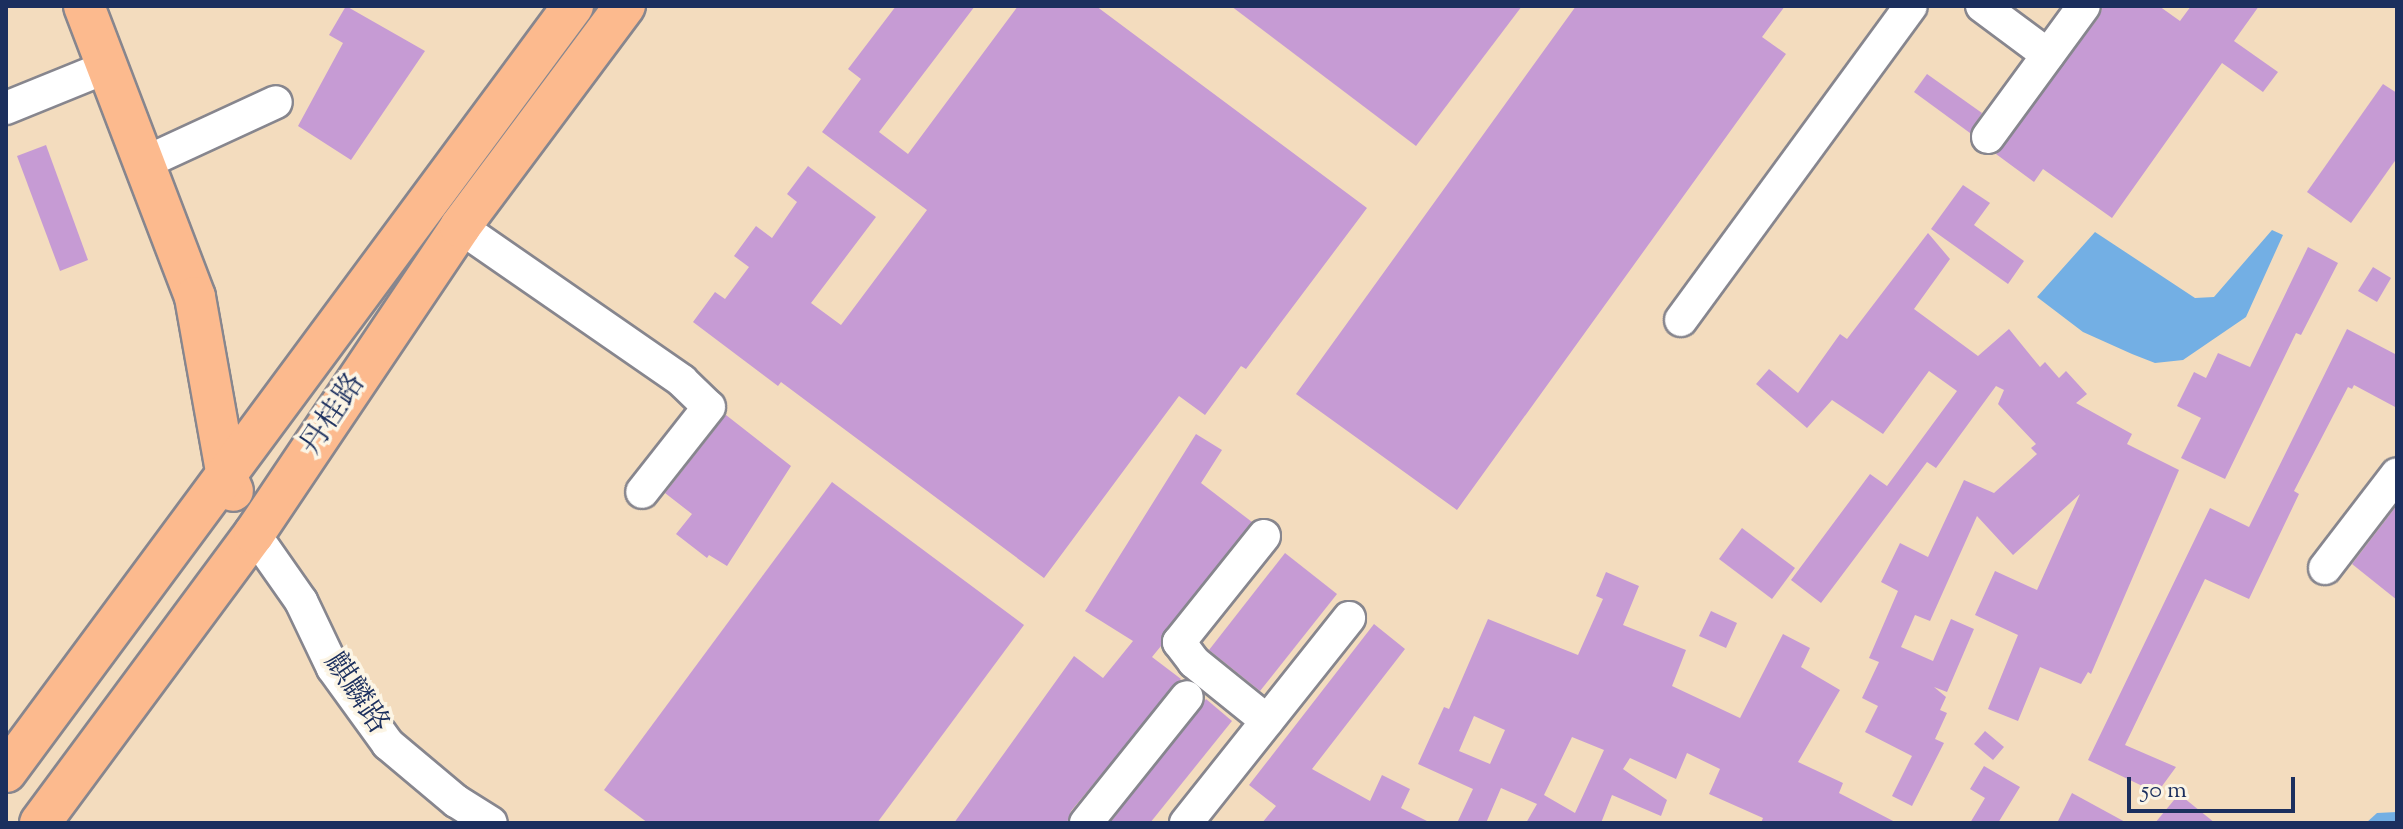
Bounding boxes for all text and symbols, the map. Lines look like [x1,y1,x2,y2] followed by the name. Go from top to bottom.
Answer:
[294,368,374,462] street label: 丹桂路
[315,647,395,741] street label: 麒麟路
[2131,761,2299,811] scale bar
[2141,774,2187,808] text: 50 m

